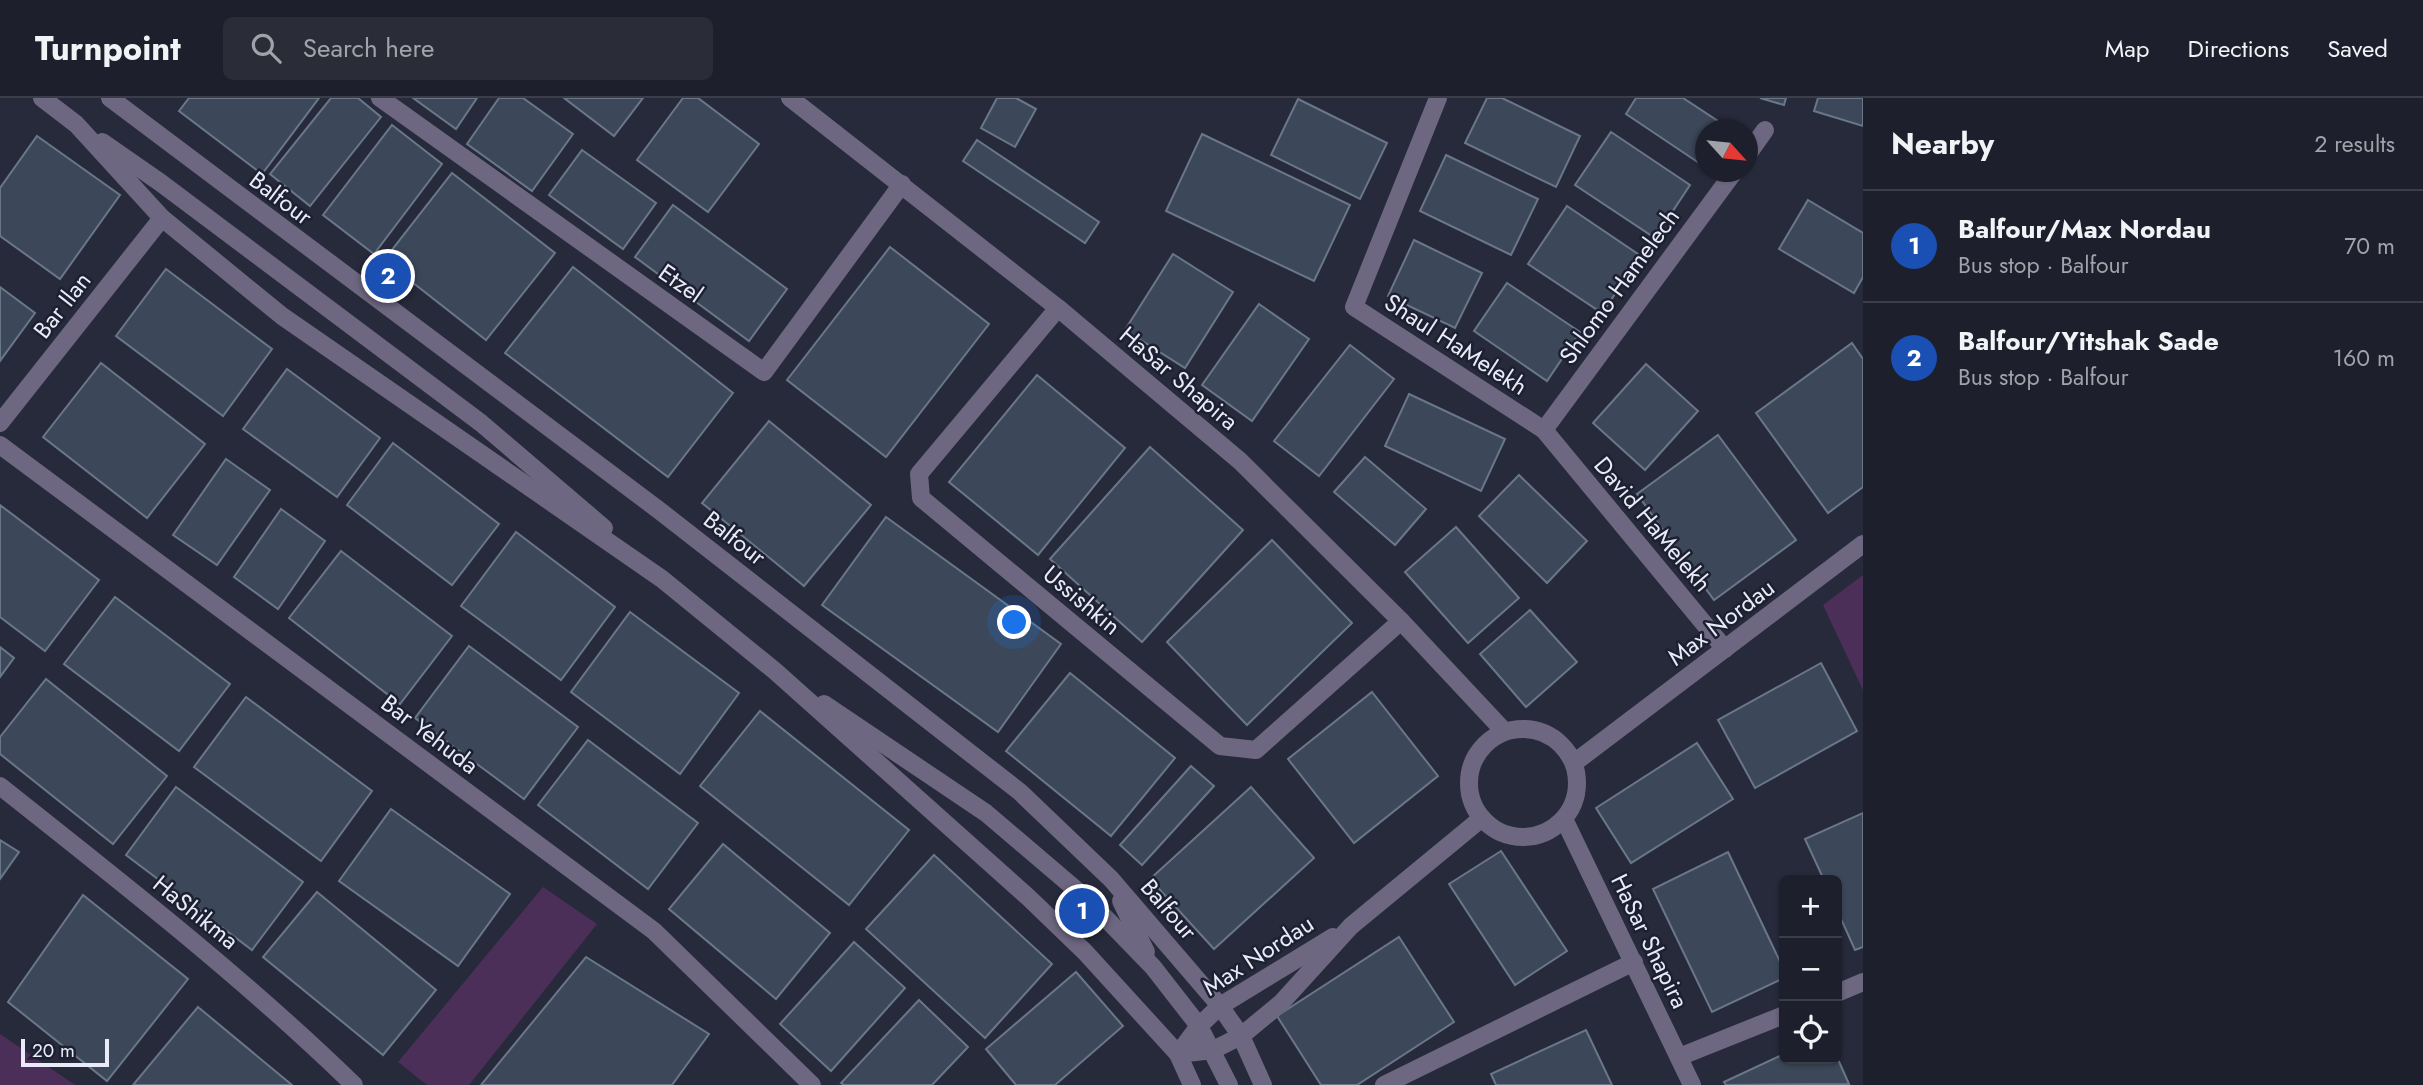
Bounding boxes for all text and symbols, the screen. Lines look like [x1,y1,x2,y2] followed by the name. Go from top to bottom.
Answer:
[223,17,713,80] search box
[35,25,181,72] text: Turnpoint
[247,29,285,67] icon: search
[303,29,434,67] text: Search here
[2105,31,2150,66] text: Map
[2188,31,2289,66] text: Directions
[2327,31,2388,66] text: Saved
[1695,119,1758,182] north arrow
[1891,122,1994,165] text: Nearby
[2314,127,2395,161] text: 2 results
[242,163,321,234] street label: Balfour
[1550,201,1688,371] street label: Shlomo Hamelech
[1958,210,2211,248] text: Balfour/Max Nordau
[1908,229,1920,263] text: 1
[2344,229,2395,263] text: 70 m
[1958,248,2129,282] text: Bus stop · Balfour
[365,250,411,302] pin: 2
[651,255,711,311] street label: Etzel
[25,264,99,346] street label: Bar Ilan
[1378,285,1534,403] street label: Shaul HaMelekh
[1112,318,1246,438] street label: HaSar Shapira
[1958,322,2219,360] text: Balfour/Yitshak Sade
[1906,341,1922,375] text: 2
[2333,341,2395,375] text: 160 m
[1958,360,2129,394] text: Bus stop · Balfour
[1586,449,1720,599] street label: David HaMelekh
[696,502,774,574] street label: Balfour
[1035,557,1129,643] street label: Ussishkin
[1660,570,1782,674] street label: Max Nordau
[997,605,1031,639] your location
[374,686,486,782] street label: Bar Yehuda
[146,866,246,958] street label: HaShikma
[1602,868,1698,1014] street label: HaSar Shapira
[1132,871,1206,948] street label: Balfour
[1779,875,1842,1064] map controls
[1779,875,1842,938] button: +
[1059,885,1105,937] pin: 1
[1196,906,1320,1004] street label: Max Nordau
[1779,938,1842,1001] button: −
[1779,1001,1842,1064] button: locate
[21,1036,108,1068] scale bar
[32,1037,75,1064] text: 20 m

